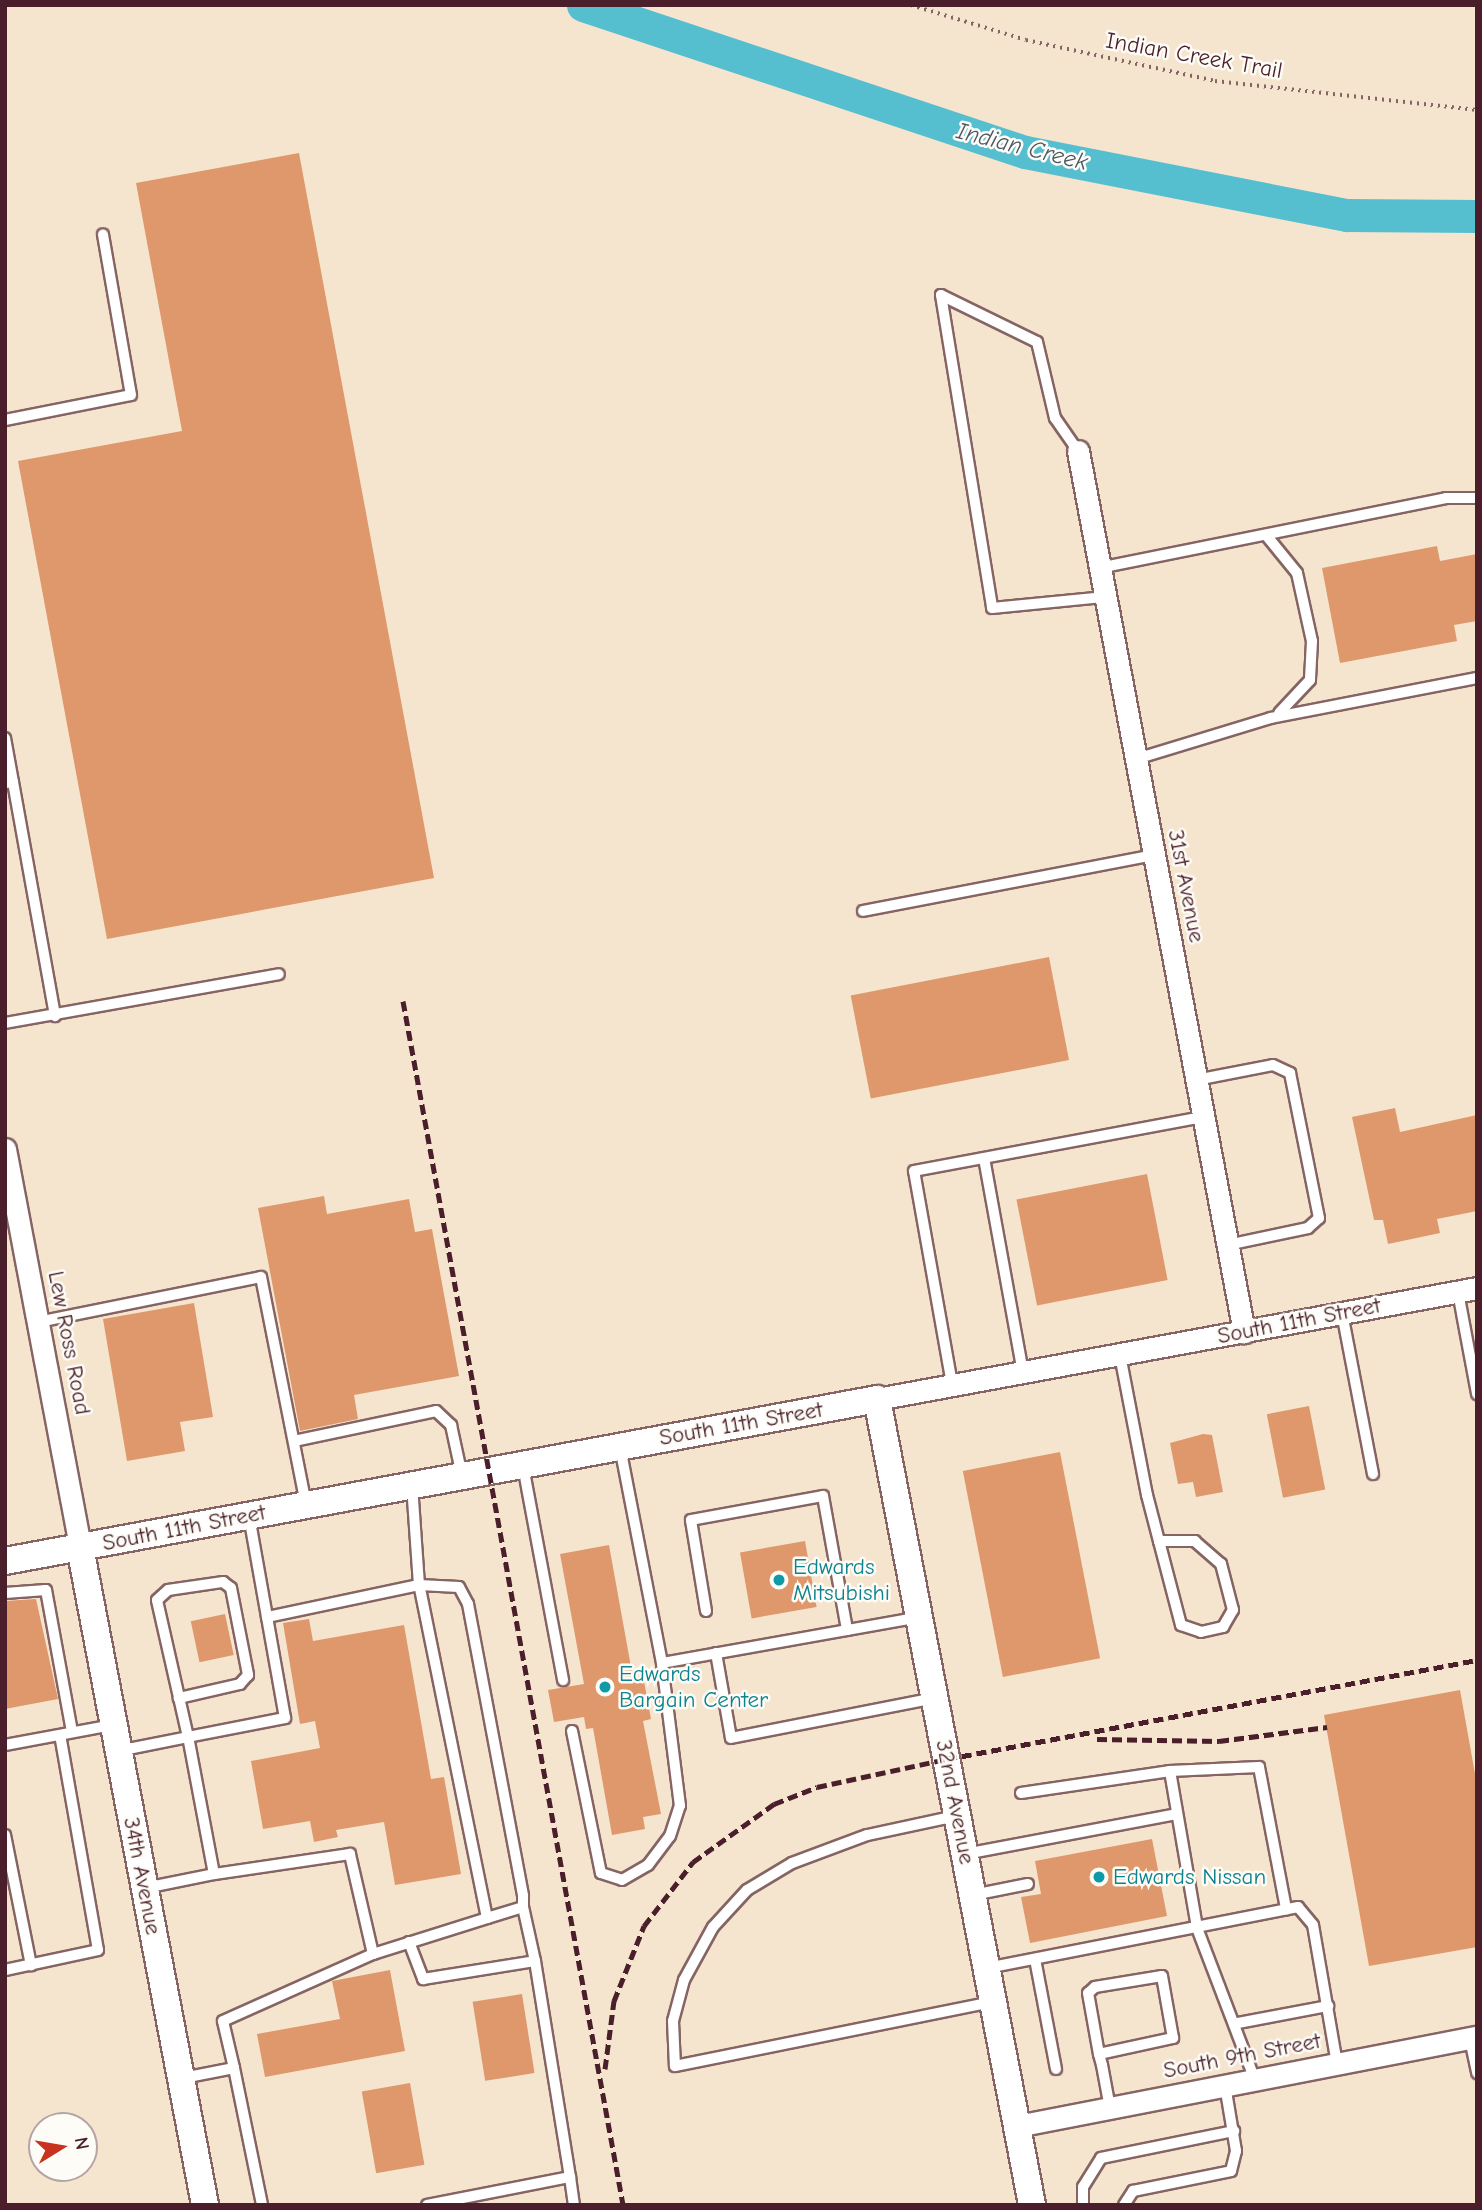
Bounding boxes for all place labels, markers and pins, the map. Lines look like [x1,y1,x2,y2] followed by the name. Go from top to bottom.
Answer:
[793,1553,890,1607] place label: Edwards Mitsubishi
[771,1572,787,1588] marker: Edwards Mitsubishi
[619,1660,768,1714] place label: Edwards Bargain Center
[597,1679,613,1695] marker: Edwards Bargain Center
[1113,1863,1266,1891] place label: Edwards Nissan
[1091,1869,1107,1885] marker: Edwards Nissan

